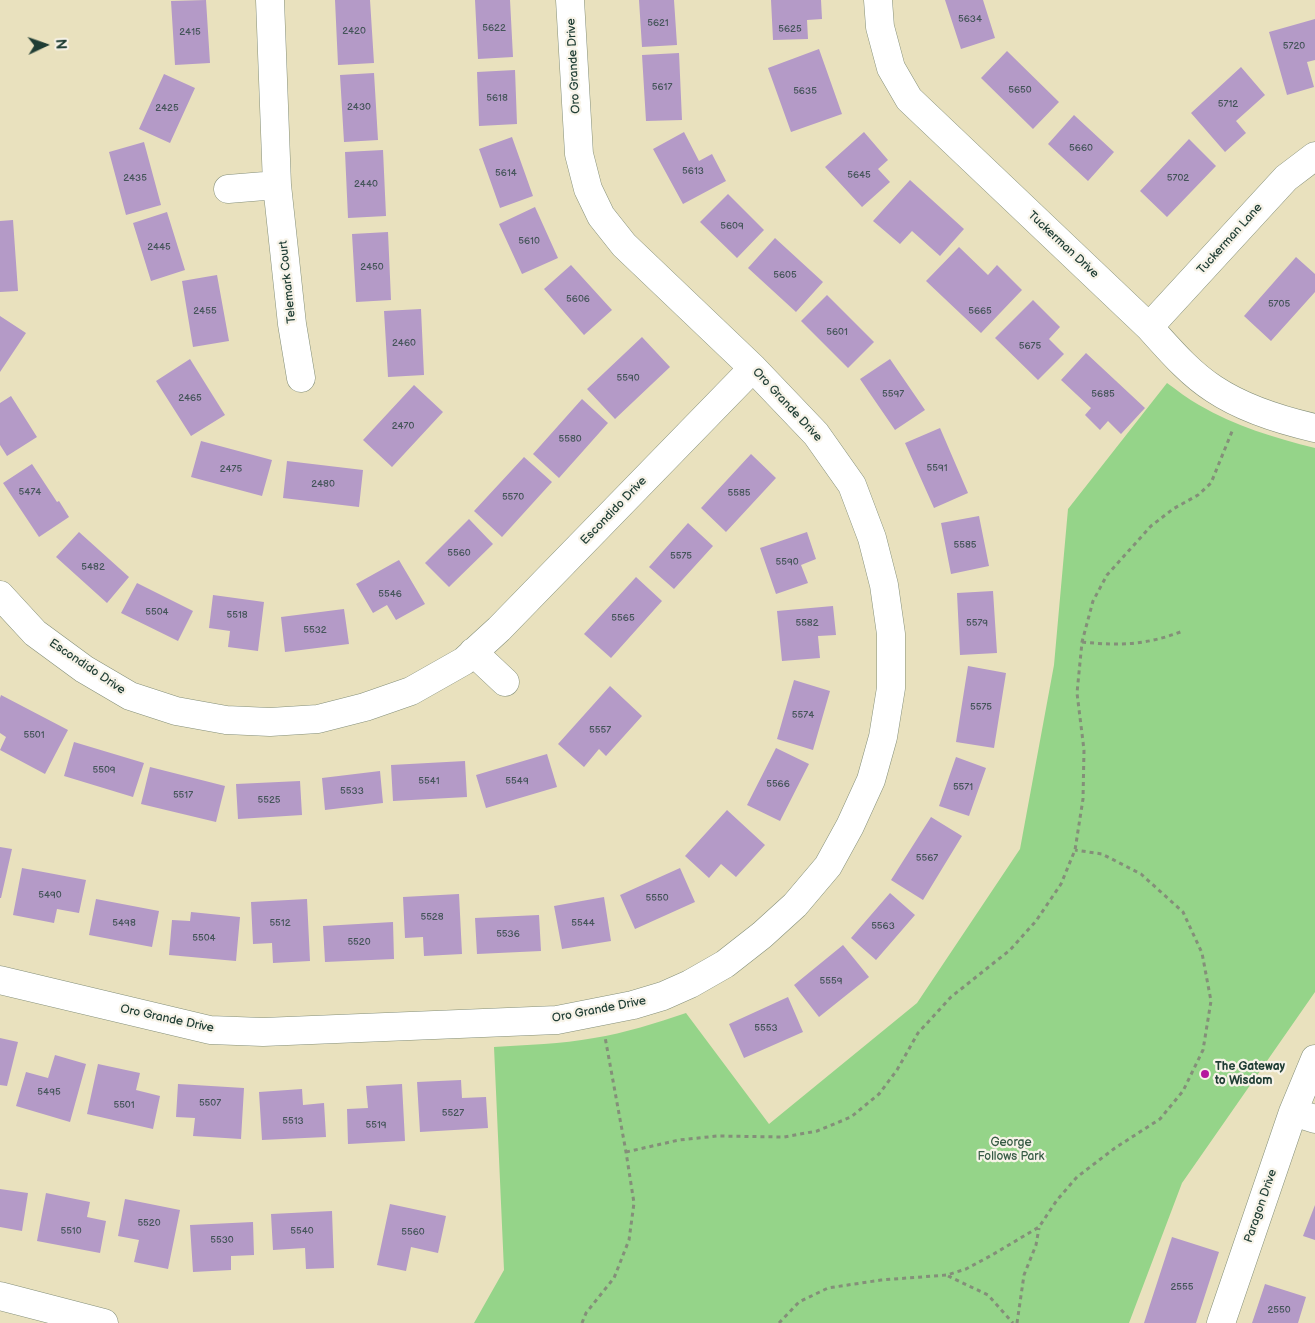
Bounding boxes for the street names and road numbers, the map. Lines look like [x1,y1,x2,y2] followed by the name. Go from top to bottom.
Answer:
[564,18,584,114] street label: Oro Grande Drive
[1194,201,1266,277] street label: Tuckerman Lane
[1025,209,1101,281] street label: Tuckerman Drive
[277,240,299,324] street label: Telemark Court
[749,365,825,445] street label: Oro Grande Drive
[578,474,650,548] street label: Escondido Drive
[46,636,128,698] street label: Escondido Drive
[551,994,647,1026] street label: Oro Grande Drive
[119,1002,215,1036] street label: Oro Grande Drive
[1242,1167,1280,1245] street label: Paragon Drive

